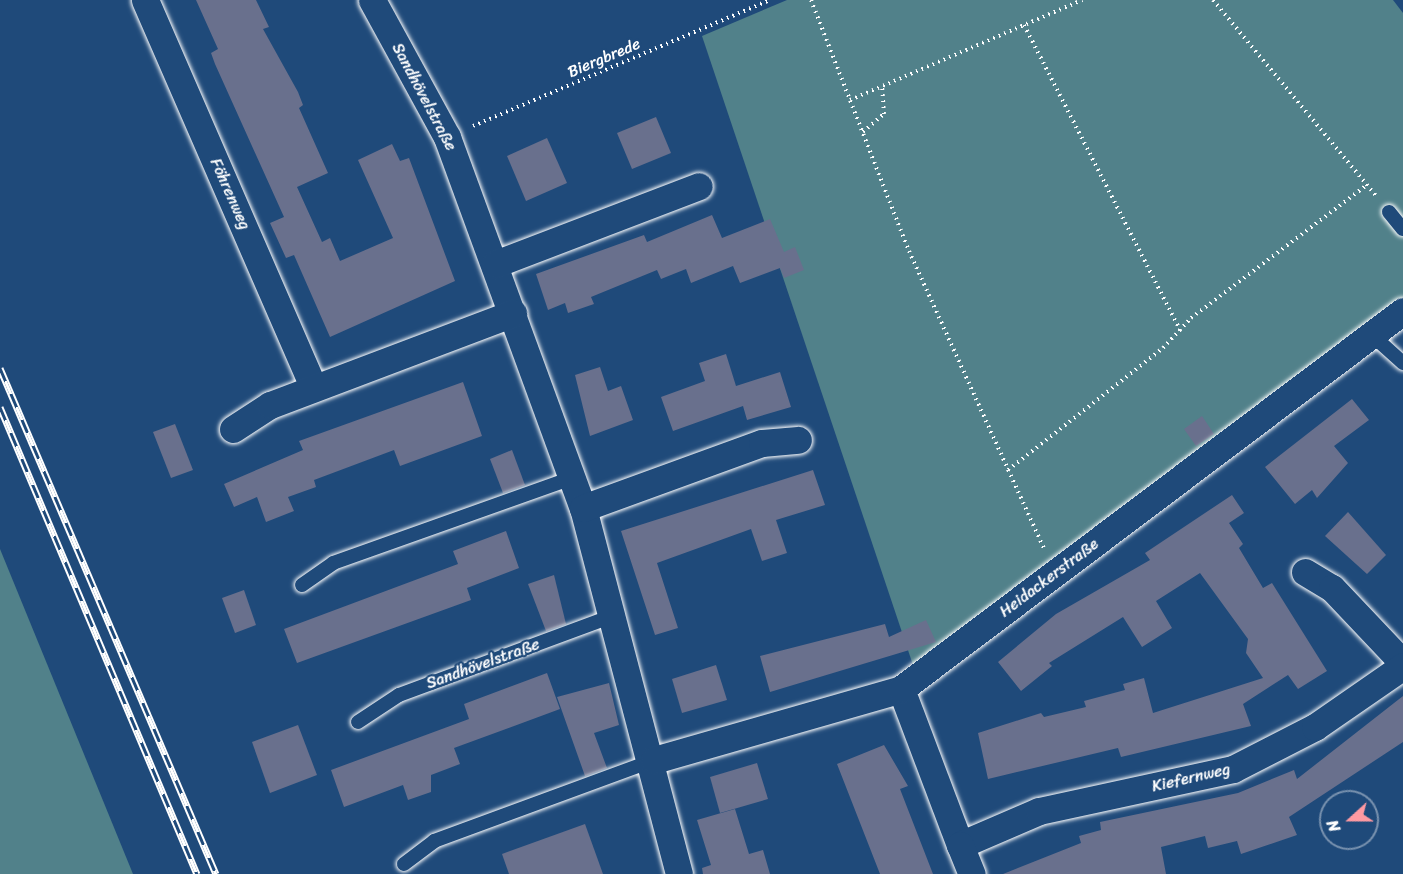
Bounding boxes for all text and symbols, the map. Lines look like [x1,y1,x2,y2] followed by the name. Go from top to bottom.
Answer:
[565,34,643,82] street label: Biergbrede
[388,40,460,154] street label: Sandhövelstraße
[206,155,254,233] street label: Föhrenweg
[996,535,1102,621] street label: Heidackerstraße
[424,635,542,693] street label: Sandhövelstraße
[1150,760,1232,796] street label: Kiefernweg
[1319,790,1379,850] north arrow
[1318,816,1349,836] text: N

